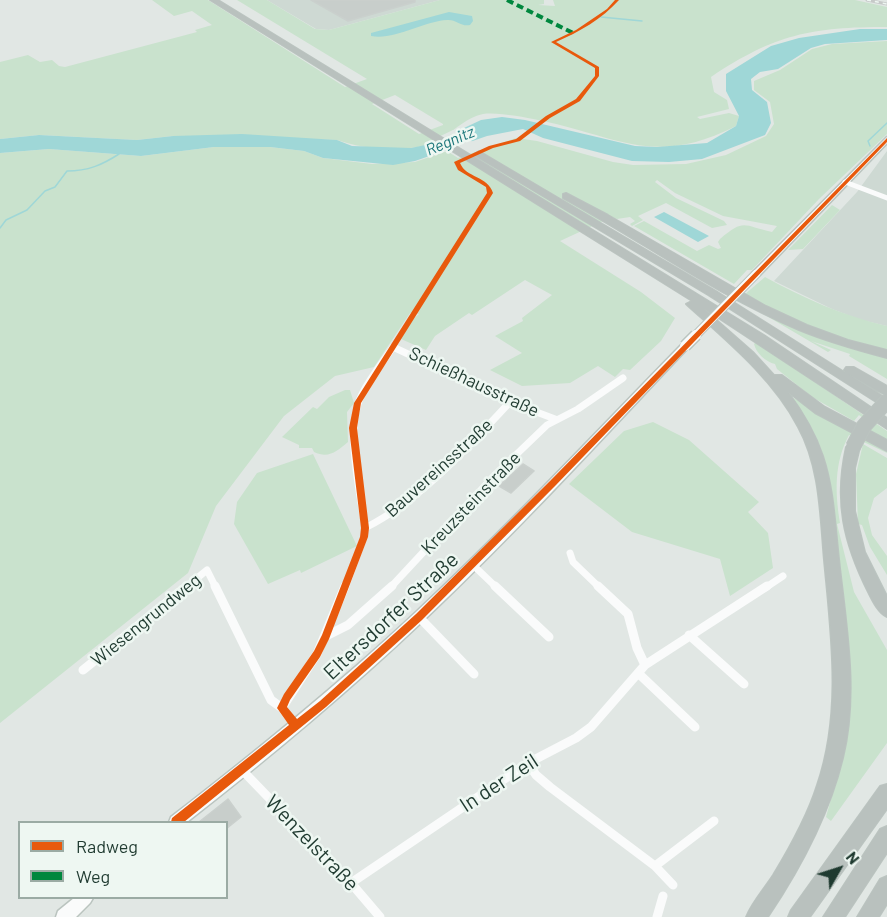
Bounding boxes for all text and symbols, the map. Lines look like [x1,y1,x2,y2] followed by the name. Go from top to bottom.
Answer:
[423,122,477,160] water label: Regnitz
[405,342,543,422] street label: Schießhausstraße
[381,414,497,522] street label: Bauvereinsstraße
[417,447,525,559] street label: Kreuzsteinstraße
[318,547,464,685] street label: Eltersdorfer Straße
[87,569,205,671] street label: Wiesengrundweg
[455,748,543,818] street label: In der Zeil
[260,790,364,896] street label: Wenzelstraße
[18,821,228,899] legend
[76,835,138,857] text: Radweg
[809,839,869,899] north arrow
[843,847,864,867] text: N
[76,865,110,887] text: Weg

